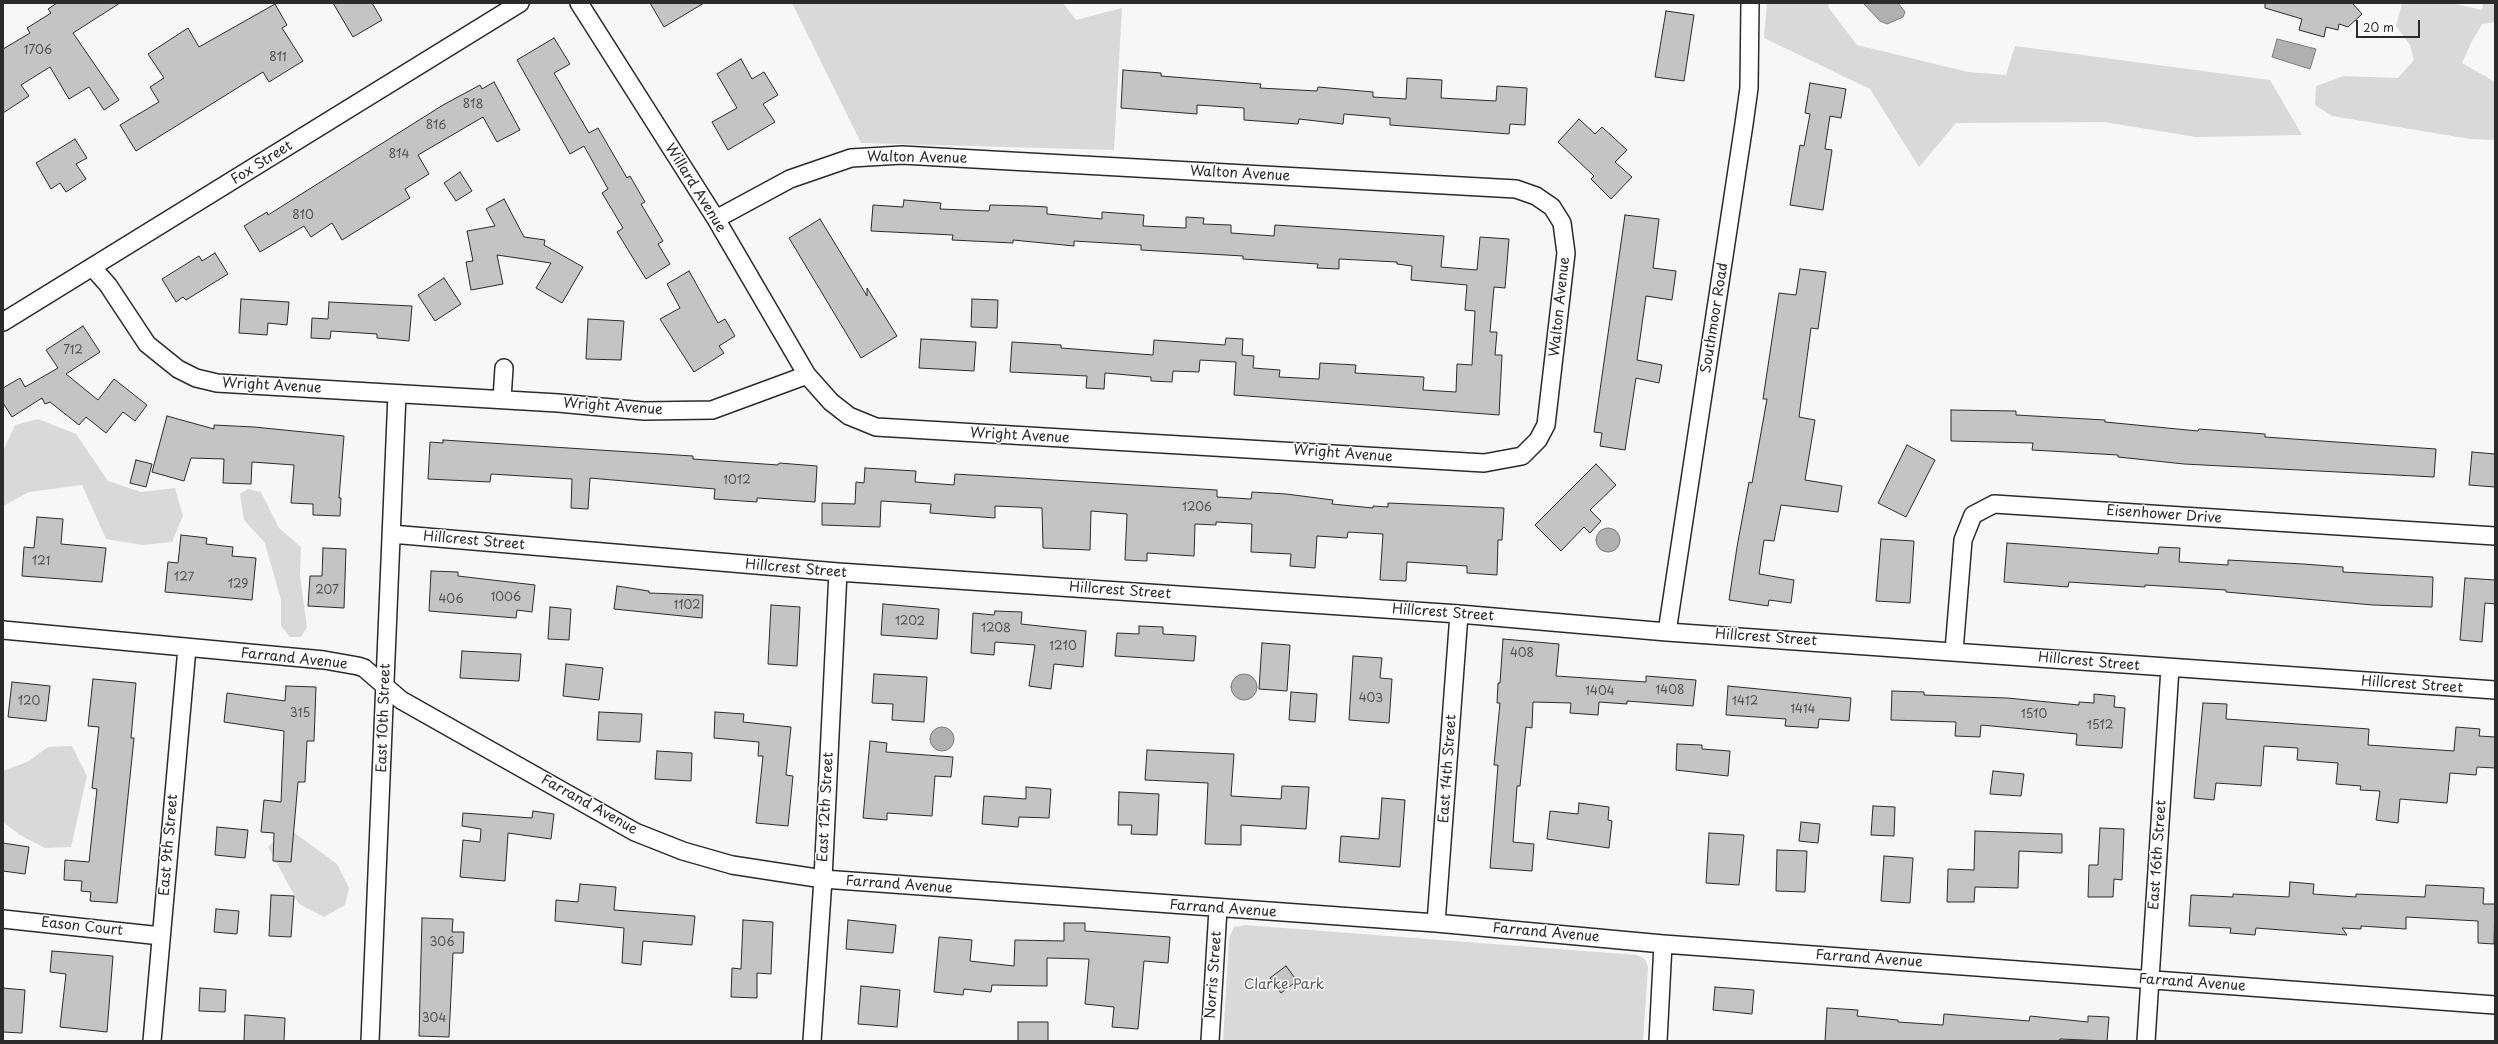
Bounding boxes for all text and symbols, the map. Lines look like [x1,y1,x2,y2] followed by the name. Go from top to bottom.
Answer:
[2358,12,2422,38] scale bar
[2363,18,2394,36] text: 20 m
[24,44,52,58] house number: 1706
[269,51,287,65] house number: 811
[463,98,483,112] house number: 818
[426,119,446,133] house number: 816
[228,138,296,188] street label: Fox Street
[661,140,729,236] street label: Willard Avenue
[389,148,409,162] house number: 814
[867,149,967,167] street label: Walton Avenue
[1189,163,1291,185] street label: Walton Avenue
[292,209,314,223] house number: 810
[1546,256,1574,358] street label: Walton Avenue
[1698,262,1732,374] street label: Southmoor Road
[63,344,83,358] house number: 712
[222,375,322,397] street label: Wright Avenue
[563,395,663,419] street label: Wright Avenue
[970,425,1070,447] street label: Wright Avenue
[1293,442,1393,466] street label: Wright Avenue
[723,474,751,488] house number: 1012
[1182,501,1212,515] house number: 1206
[2106,503,2222,527] street label: Eisenhower Drive
[422,528,526,554] street label: Hillcrest Street
[32,555,50,569] house number: 121
[744,556,848,582] street label: Hillcrest Street
[174,571,194,585] house number: 127
[228,578,248,592] house number: 129
[1069,579,1171,603] street label: Hillcrest Street
[315,584,339,598] house number: 207
[491,591,521,605] house number: 1006
[438,593,464,607] house number: 406
[674,599,700,613] house number: 1102
[1392,601,1494,625] street label: Hillcrest Street
[895,615,925,629] house number: 1202
[981,622,1011,636] house number: 1208
[1715,626,1817,650] street label: Hillcrest Street
[1049,640,1077,654] house number: 1210
[240,645,348,673] street label: Farrand Avenue
[1510,647,1534,661] house number: 408
[2037,649,2141,675] street label: Hillcrest Street
[374,663,394,773] street label: East 10th Street
[2361,673,2463,697] street label: Hillcrest Street
[1656,684,1684,698] house number: 1408
[1585,685,1615,699] house number: 1404
[1359,692,1383,706] house number: 403
[18,695,40,709] house number: 120
[1732,695,1758,709] house number: 1412
[1790,703,1816,717] house number: 1414
[290,707,310,721] house number: 315
[2021,708,2047,722] house number: 1510
[1436,714,1460,824] street label: East 14th Street
[2087,719,2113,733] house number: 1512
[815,752,837,862] street label: East 12th Street
[538,772,640,838] street label: Farrand Avenue
[156,793,182,897] street label: East 9th Street
[2146,800,2170,910] street label: East 16th Street
[845,873,953,897] street label: Farrand Avenue
[1169,897,1277,921] street label: Farrand Avenue
[40,914,124,940] street label: Eason Court
[1492,920,1600,946] street label: Farrand Avenue
[1203,930,1225,1020] street label: Norris Street
[429,936,455,950] house number: 306
[1815,947,1923,971] street label: Farrand Avenue
[2138,971,2246,995] street label: Farrand Avenue
[1244,977,1324,993] park label: Clarke Park
[422,1012,446,1026] house number: 304

